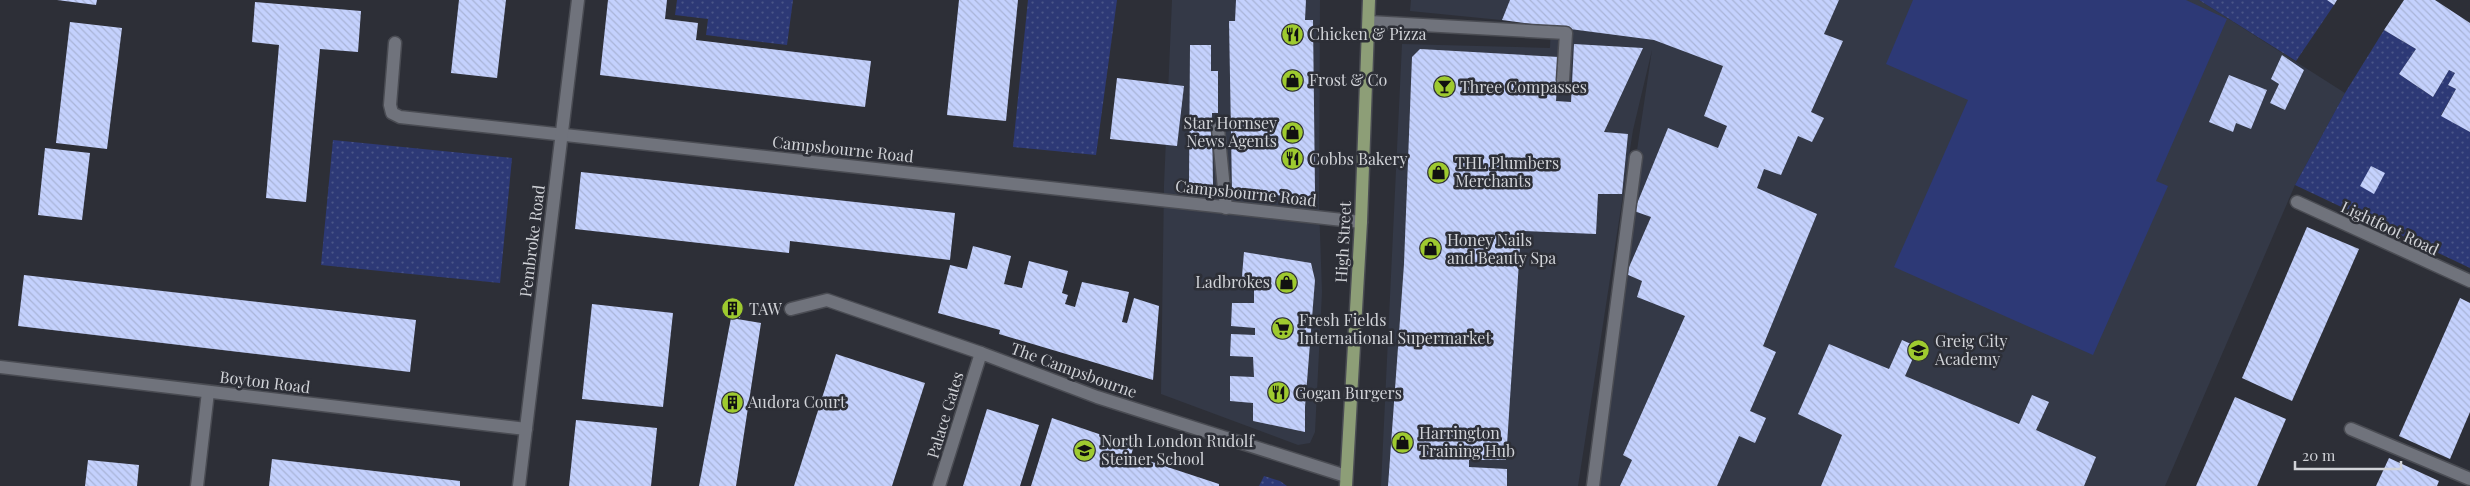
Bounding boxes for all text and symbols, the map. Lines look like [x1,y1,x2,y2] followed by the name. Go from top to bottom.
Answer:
[1281,22,1305,46] restaurant icon: Chicken & Pizza
[1309,23,1427,44] place label: Chicken & Pizza
[1281,68,1305,92] shop icon: Frost & Co
[1309,69,1388,90] place label: Frost & Co
[1432,75,1456,99] bar icon: Three Compasses
[1460,76,1587,97] place label: Three Compasses
[1184,112,1277,151] place label: Star Hornsey News Agents
[1281,120,1305,144] shop icon: Star Hornsey News Agents
[771,131,915,166] street label: Campsbourne Road
[1281,147,1305,171] restaurant icon: Cobbs Bakery
[1309,148,1408,169] place label: Cobbs Bakery
[1455,152,1559,191] place label: THL Plumbers Merchants
[1427,160,1451,184] shop icon: THL Plumbers Merchants
[1174,175,1318,210] street label: Campsbourne Road
[514,184,549,298] street label: Pembroke Road
[2338,196,2443,259] street label: Lightfoot Road
[1330,200,1355,283] street label: High Street
[1447,229,1556,268] place label: Honey Nails and Beauty Spa
[1419,237,1443,261] shop icon: Honey Nails and Beauty Spa
[1274,270,1298,294] shop icon: Ladbrokes
[1195,271,1270,292] place label: Ladbrokes
[721,297,745,321] building icon: TAW
[749,298,782,319] place label: TAW
[1299,309,1491,348] place label: Fresh Fields International Supermarket
[1271,317,1295,341] supermarket icon: Fresh Fields International Supermarket
[1934,330,2008,369] place label: Greig City Academy
[1008,337,1140,402] street label: The Campsbourne
[1907,338,1931,362] school or university icon: Greig City Academy
[219,366,312,397] street label: Boyton Road
[921,369,968,461] street label: Palace Gates
[1267,381,1291,405] restaurant icon: Gogan Burgers
[1295,382,1402,403] place label: Gogan Burgers
[720,390,744,414] building icon: Audora Court
[747,391,846,412] place label: Audora Court
[1419,422,1515,461] place label: Harrington Training Hub
[1101,430,1255,469] place label: North London Rudolf Steiner School
[1391,430,1415,454] shop icon: Harrington Training Hub
[1073,438,1097,462] school or university icon: North London Rudolf Steiner School
[2295,438,2401,470] scale bar
[2302,445,2336,465] text: 20 m

